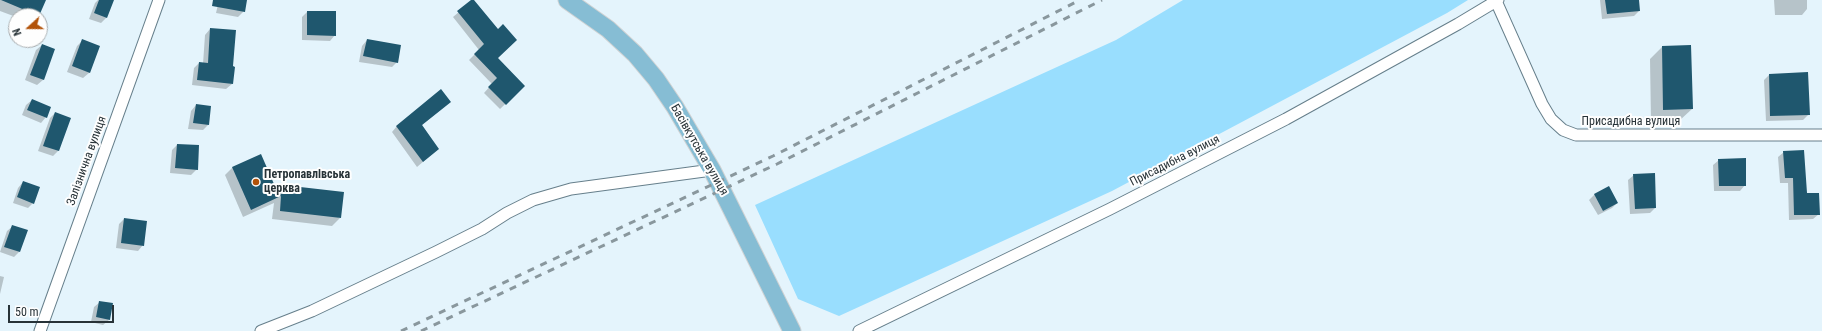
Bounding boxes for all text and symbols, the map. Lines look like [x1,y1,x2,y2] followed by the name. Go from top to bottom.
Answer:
[8,8,48,48] north arrow
[10,27,25,38] text: N
[667,102,731,198] street label: Басівкутська вулиця
[64,114,110,208] street label: Залізнична вулиця
[1582,115,1680,129] street label: Присадибна вулиця
[1128,132,1222,190] street label: Присадибна вулиця
[264,168,350,196] place label: Петропавлівська церква
[251,177,261,187] marker: Петропавлівська церква
[10,297,116,323] scale bar
[15,305,39,319] text: 50 m

